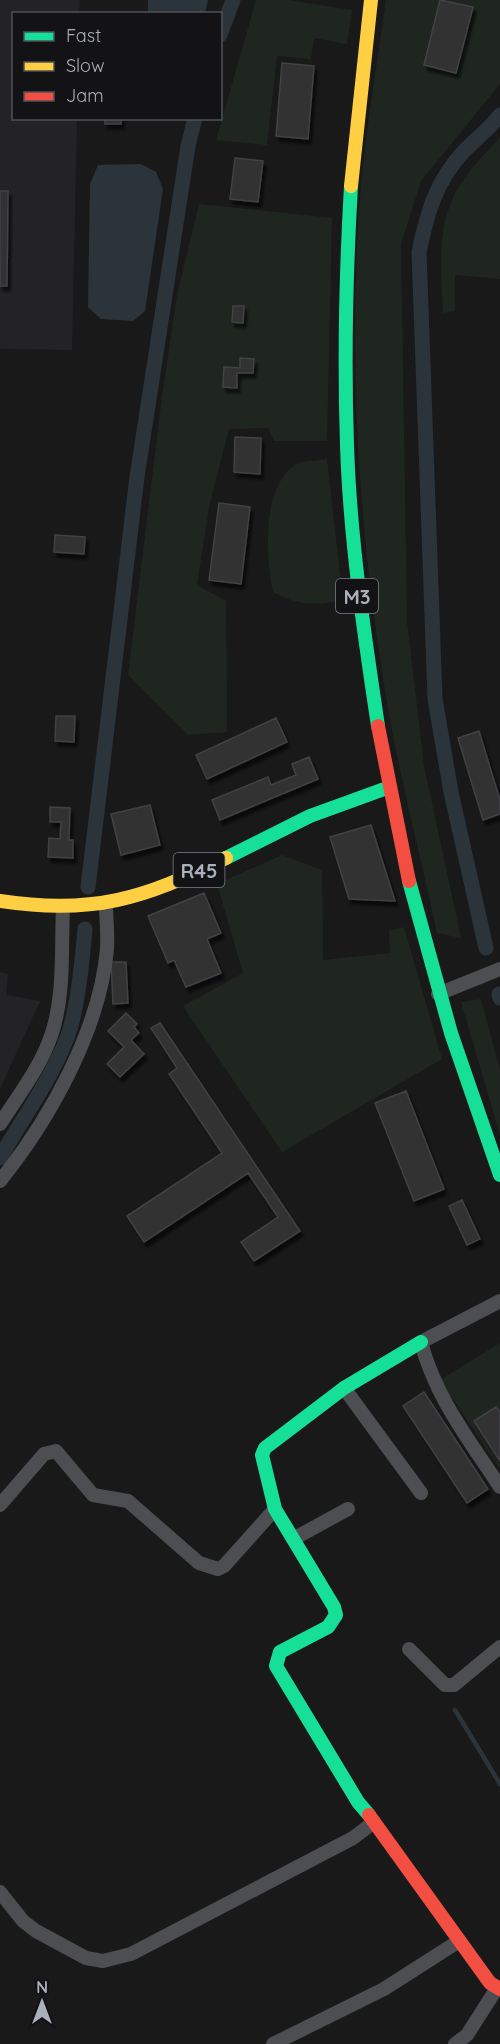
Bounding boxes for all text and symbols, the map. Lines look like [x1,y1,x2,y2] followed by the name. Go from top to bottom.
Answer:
[12,12,222,120] legend
[66,24,101,47] text: Fast
[66,54,104,77] text: Slow
[66,84,104,107] text: Jam
[336,579,378,613] road number: M3
[174,853,224,887] road number: R45
[12,1972,72,2032] north arrow
[36,1977,48,1997] text: N

